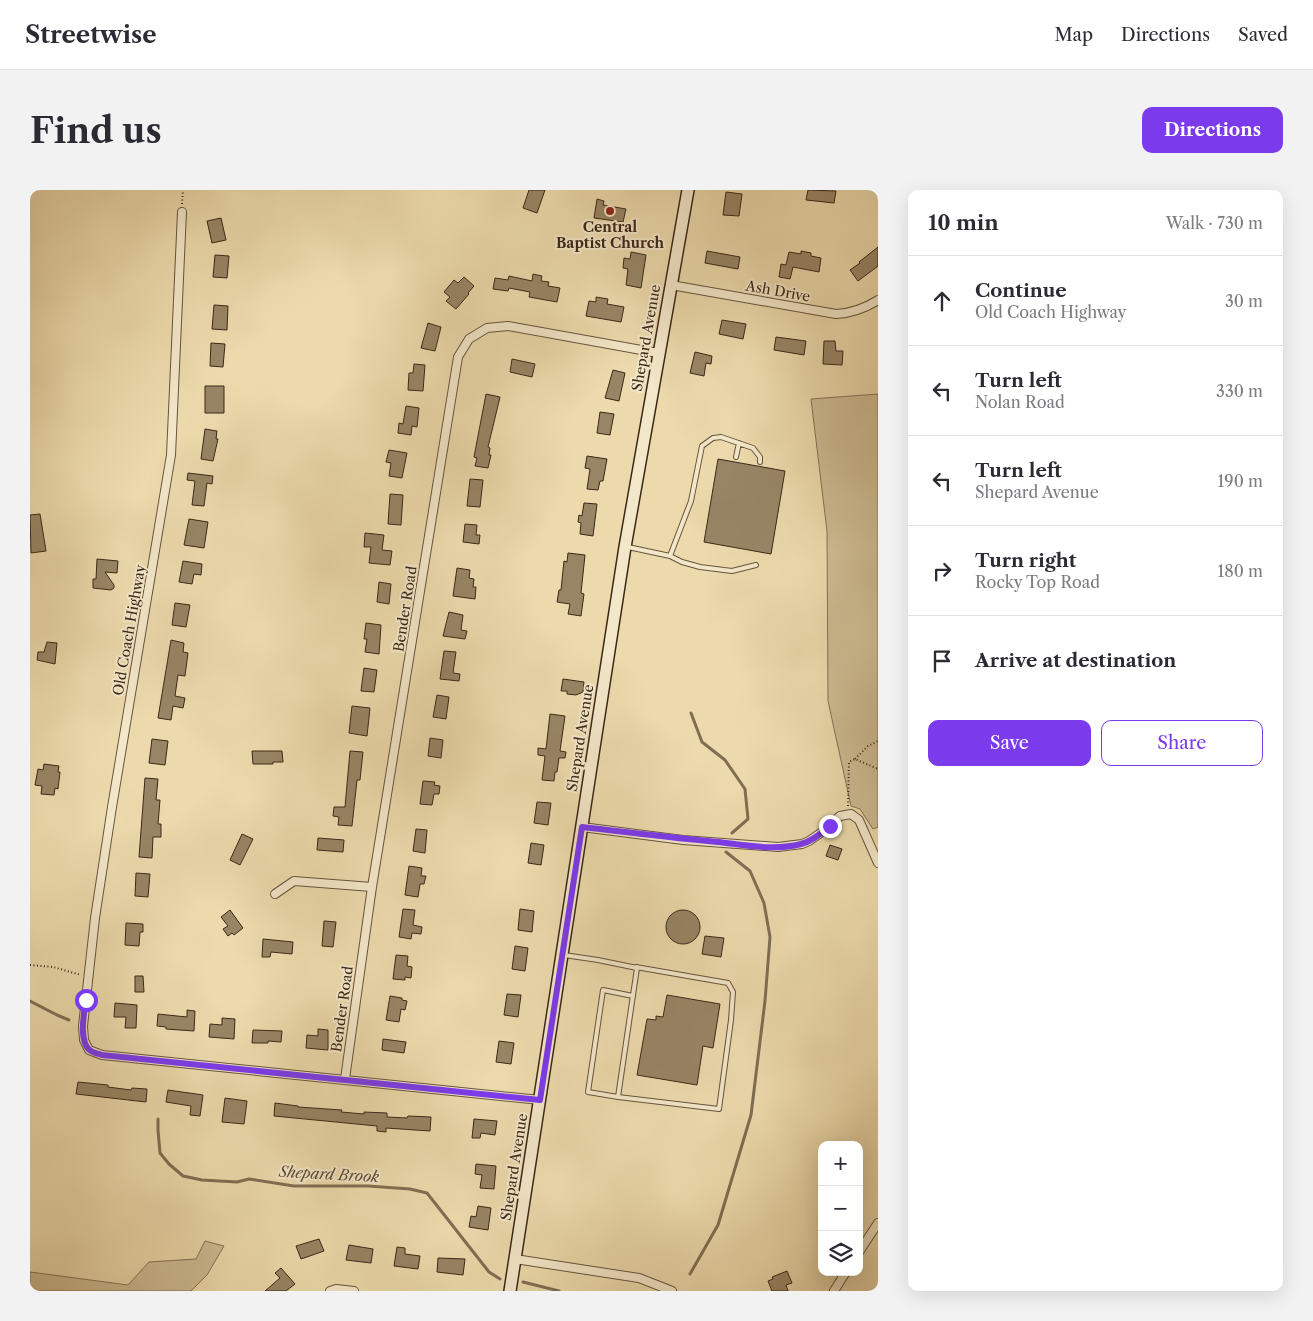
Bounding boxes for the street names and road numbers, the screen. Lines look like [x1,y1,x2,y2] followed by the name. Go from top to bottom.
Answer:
[743,276,812,306] street label: Ash Drive
[628,283,664,393] street label: Shepard Avenue
[109,563,149,697] street label: Old Coach Highway
[389,564,421,653] street label: Bender Road
[563,683,597,793] street label: Shepard Avenue
[327,964,357,1053] street label: Bender Road
[497,1112,531,1222] street label: Shepard Avenue

